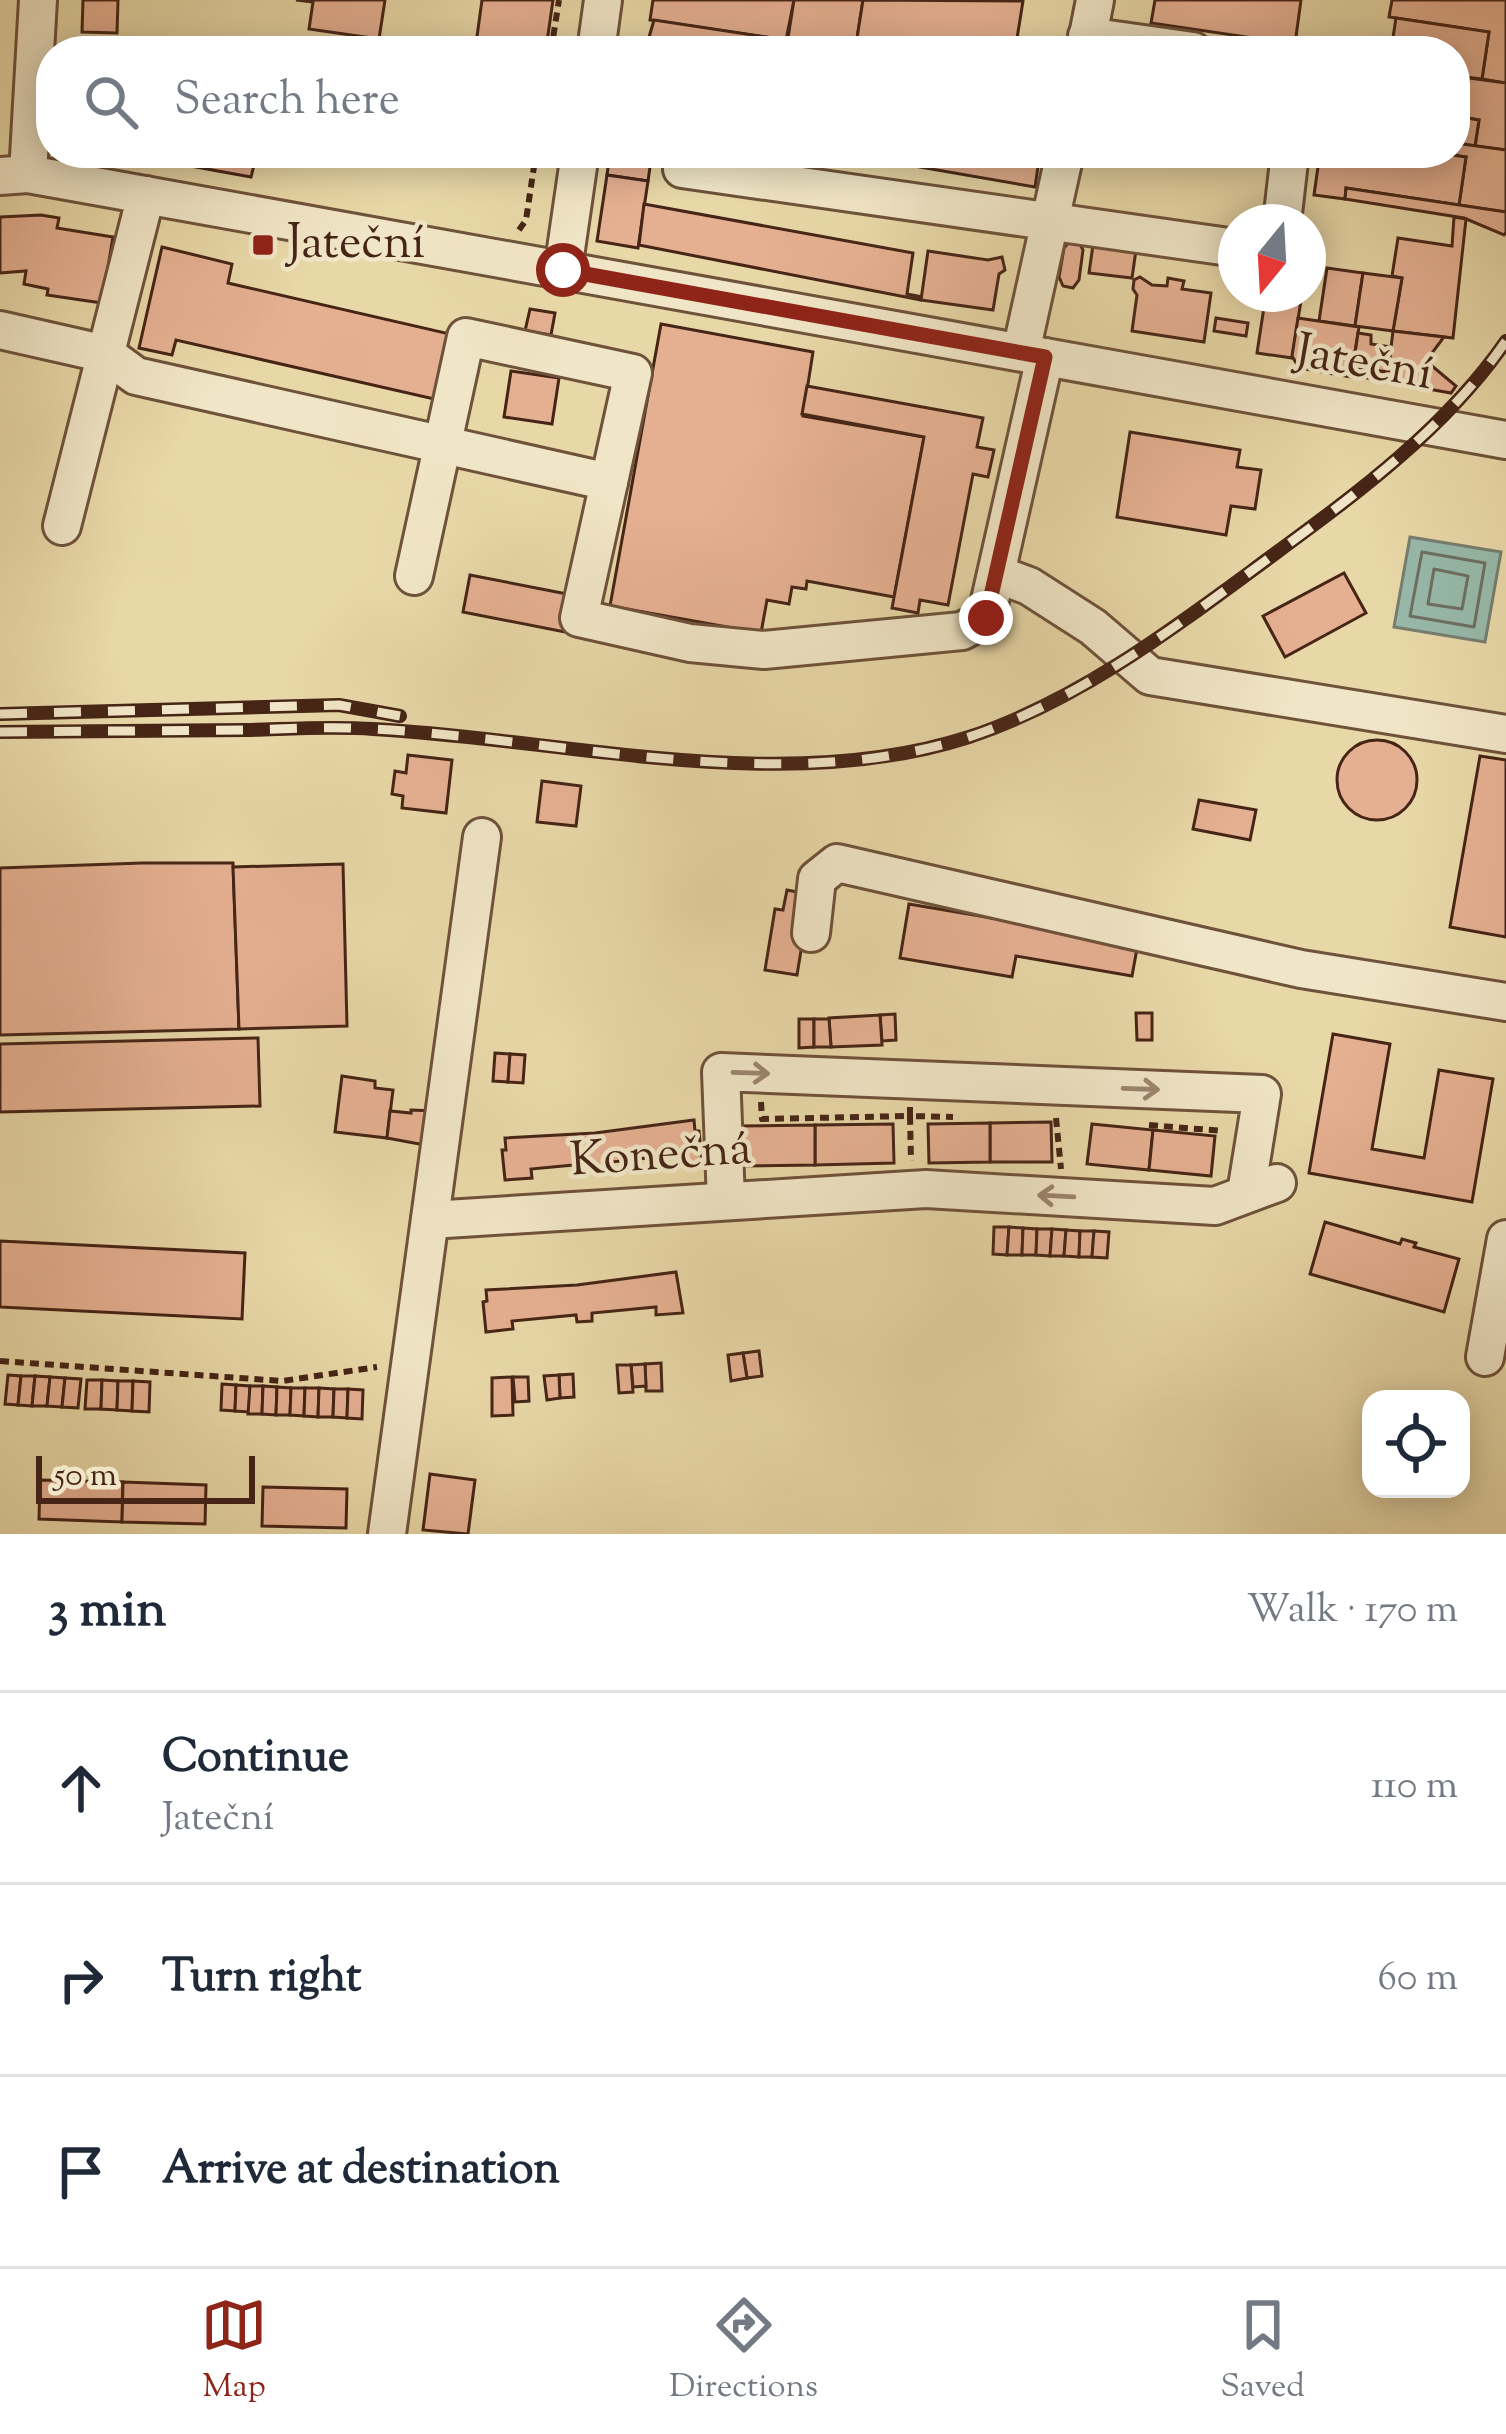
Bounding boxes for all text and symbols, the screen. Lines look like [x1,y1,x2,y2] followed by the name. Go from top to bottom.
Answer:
[36,36,1470,168] search box
[78,69,144,135] icon: search
[174,70,400,135] text: Search here
[1218,204,1326,312] north arrow
[284,211,425,280] place label: Jateční
[250,232,276,258] marker: Jateční
[536,243,590,297] route start
[1287,319,1438,411] street label: Jateční
[959,591,1013,645] route end
[731,1062,770,1085] one-way arrow
[1121,1078,1160,1101] one-way arrow
[568,1116,754,1198] street label: Konečná
[1037,1185,1076,1208] one-way arrow
[1362,1390,1470,1498] map controls
[1362,1390,1470,1498] button: locate
[36,1450,255,1503] scale bar
[54,1453,117,1501] text: 50 m
[48,1576,166,1649] text: 3 min
[1247,1584,1458,1640] text: Walk · 170 m
[162,1727,349,1792] text: Continue
[48,1755,114,1821] icon: ahead
[1371,1760,1458,1816] text: 110 m
[162,1792,274,1848] text: Jateční
[48,1947,114,2013] icon: right
[162,1947,361,2012] text: Turn right
[1377,1952,1458,2008] text: 60 m
[48,2139,114,2205] icon: arrive
[162,2139,560,2204] text: Arrive at destination
[201,2292,267,2412] tab: Map
[669,2292,818,2412] tab: Directions
[1220,2292,1305,2412] tab: Saved

